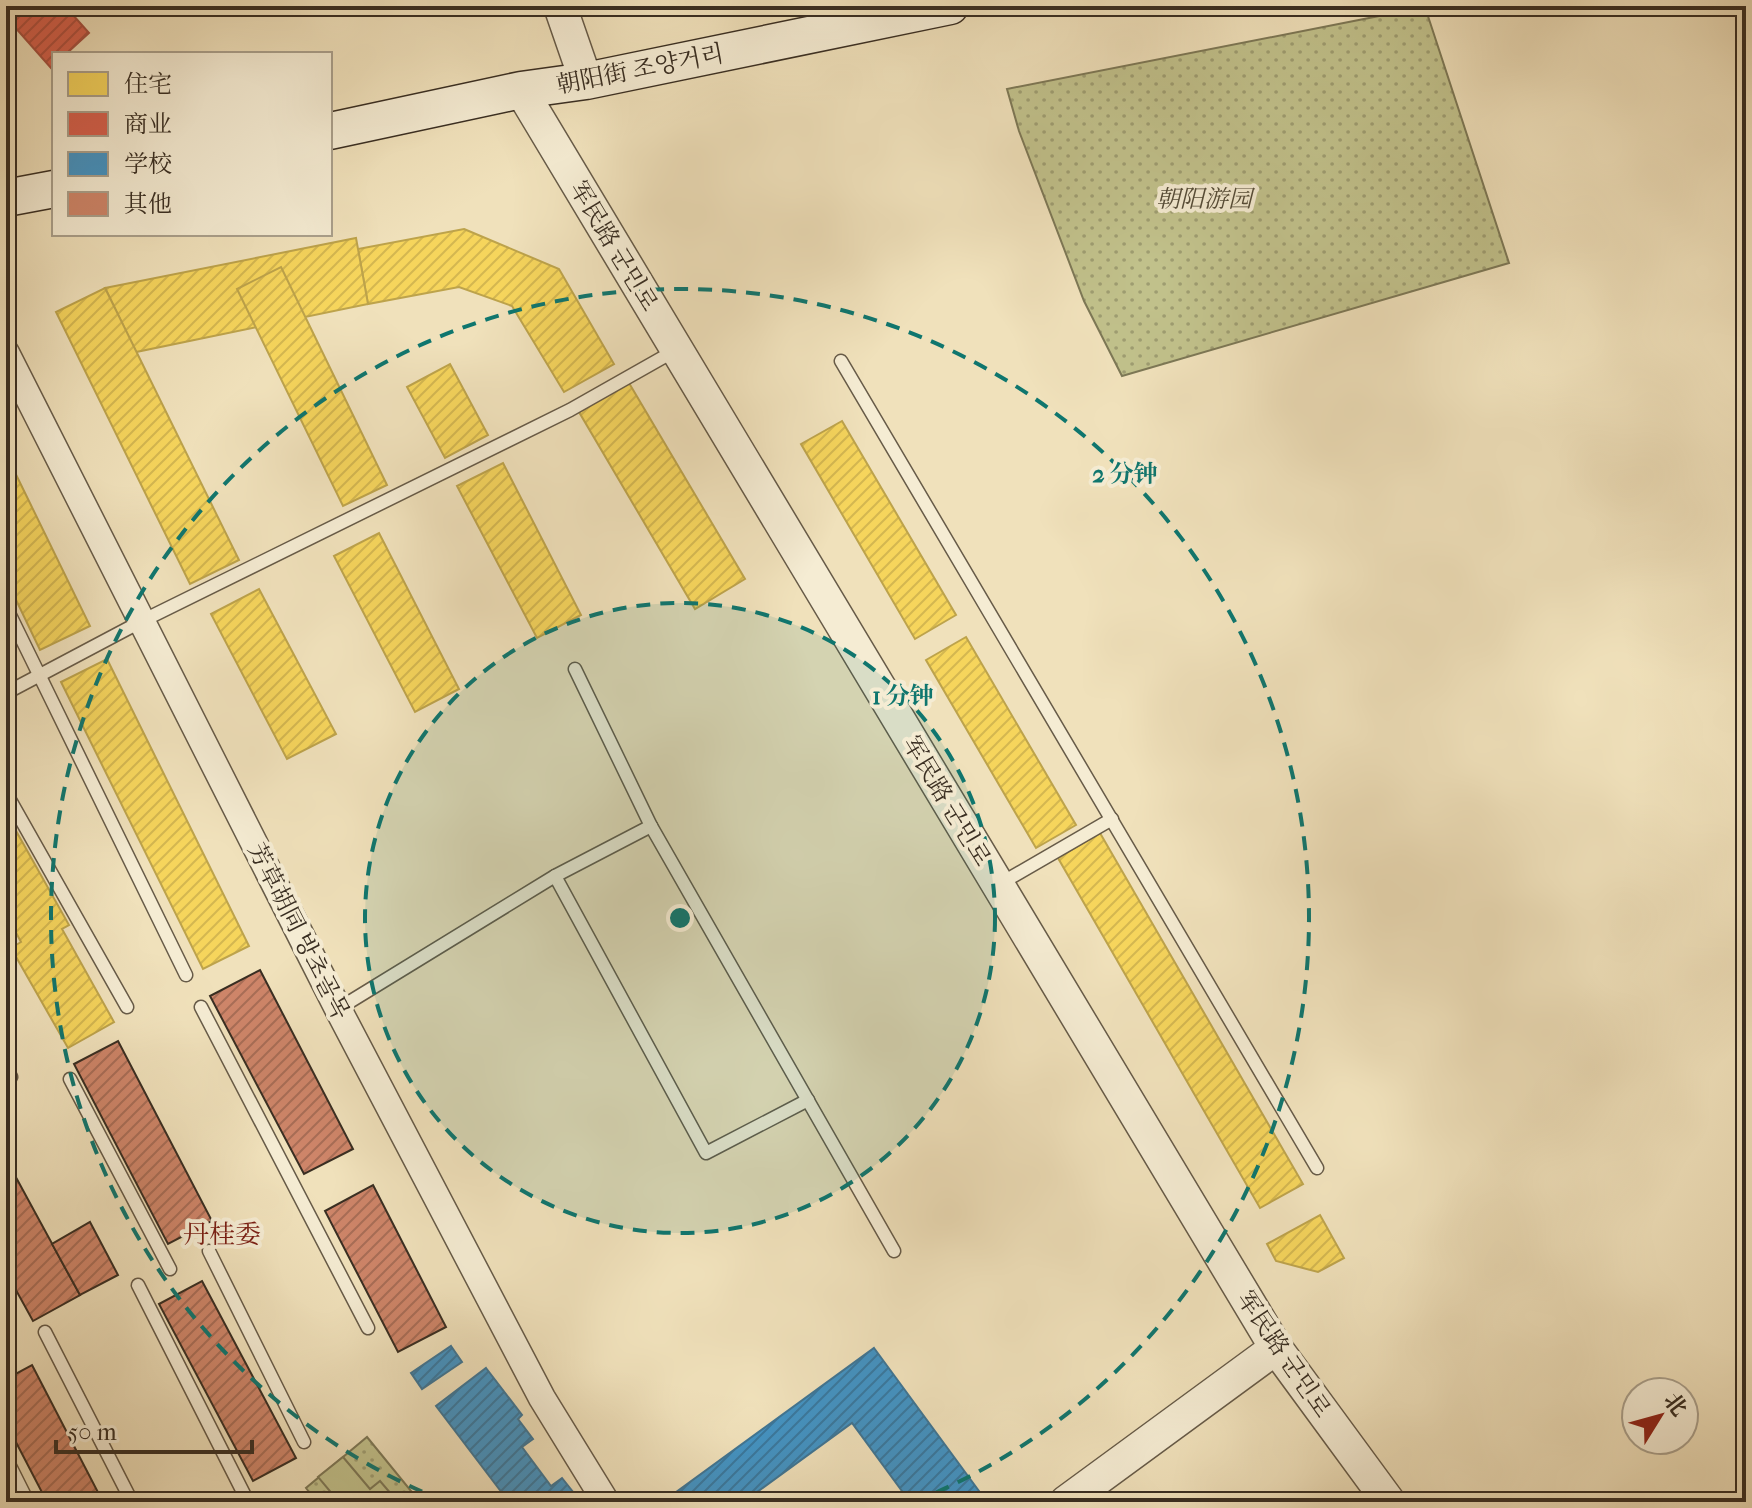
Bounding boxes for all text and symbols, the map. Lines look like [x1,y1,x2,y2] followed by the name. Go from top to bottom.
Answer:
[554,39,726,99] street label: 朝阳街 조양거리
[52,52,332,236] legend
[124,70,172,98] text: 住宅
[124,110,172,138] text: 商业
[124,150,172,178] text: 学校
[564,176,664,316] street label: 军民路 군민로
[1156,185,1256,213] park label: 朝阳游园
[124,190,172,218] text: 其他
[1092,460,1158,488] text: 2 分钟
[872,682,934,710] text: 1 分钟
[897,731,997,871] street label: 军民路 군민로
[243,838,355,1024] street label: 芳草胡同 방초골목
[666,904,694,932] centre of rings
[183,1219,261,1250] district label: 丹桂委
[1231,1285,1337,1423] street label: 军民路 군민로
[1620,1376,1700,1456] north arrow
[1658,1388,1692,1421] text: 北
[56,1404,252,1454] scale bar
[68,1418,117,1446] text: 50 m

